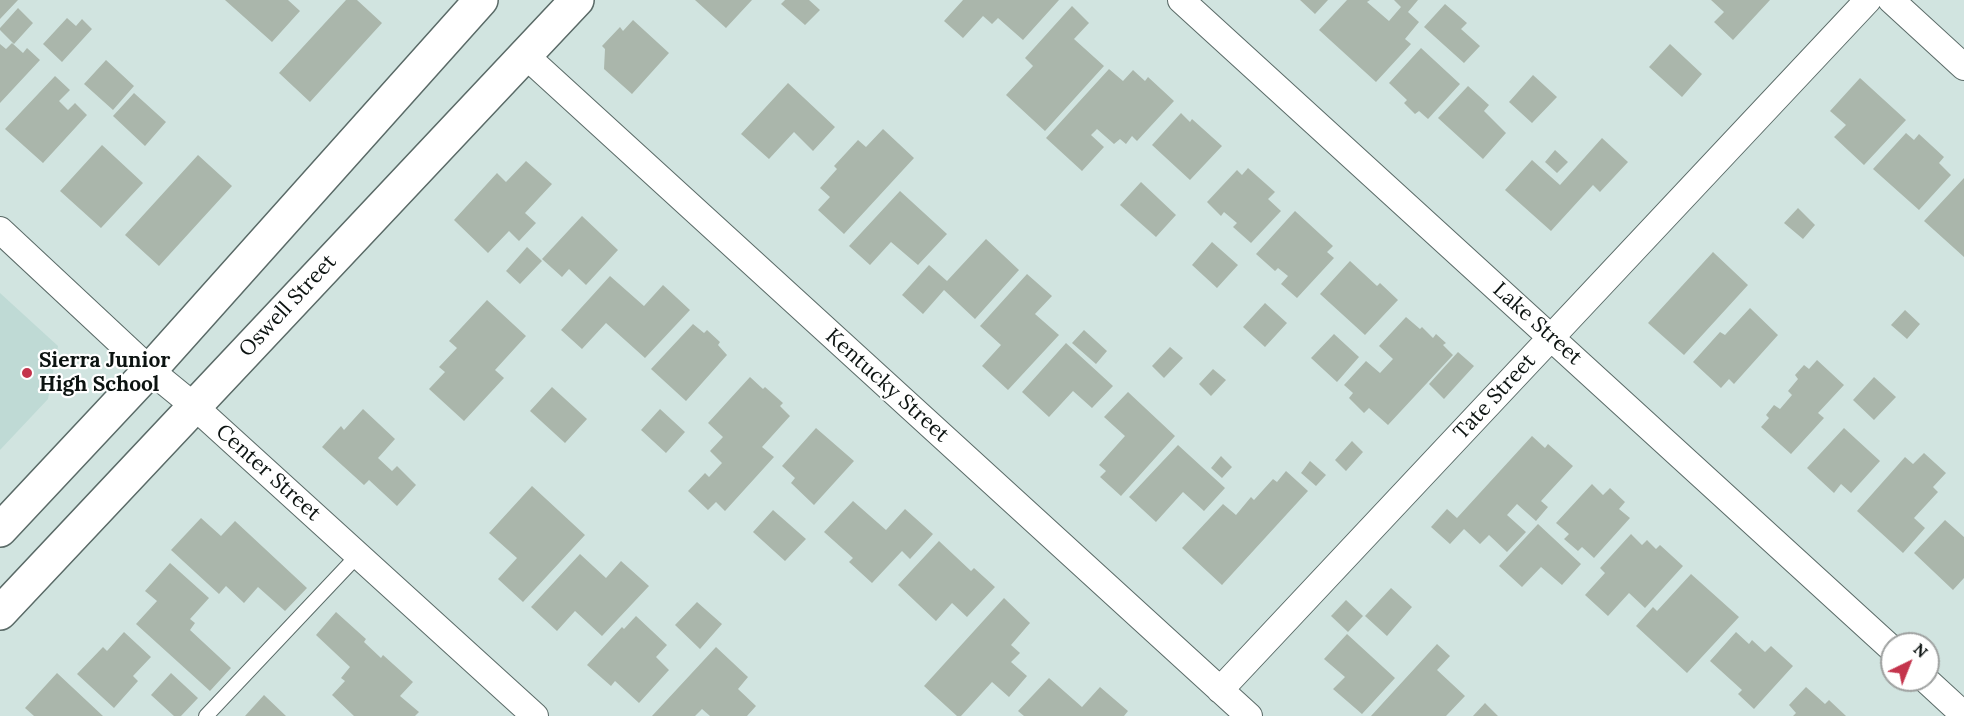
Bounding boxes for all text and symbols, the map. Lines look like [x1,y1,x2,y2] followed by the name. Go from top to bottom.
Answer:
[234,250,342,362] street label: Oswell Street
[1487,277,1587,371] street label: Lake Street
[820,324,954,448] street label: Kentucky Street
[39,348,170,398] place label: Sierra Junior High School
[1449,349,1541,445] street label: Tate Street
[20,366,34,380] marker: Sierra Junior High School
[210,419,326,527] street label: Center Street
[1880,632,1940,692] north arrow
[1910,639,1932,662] text: N

